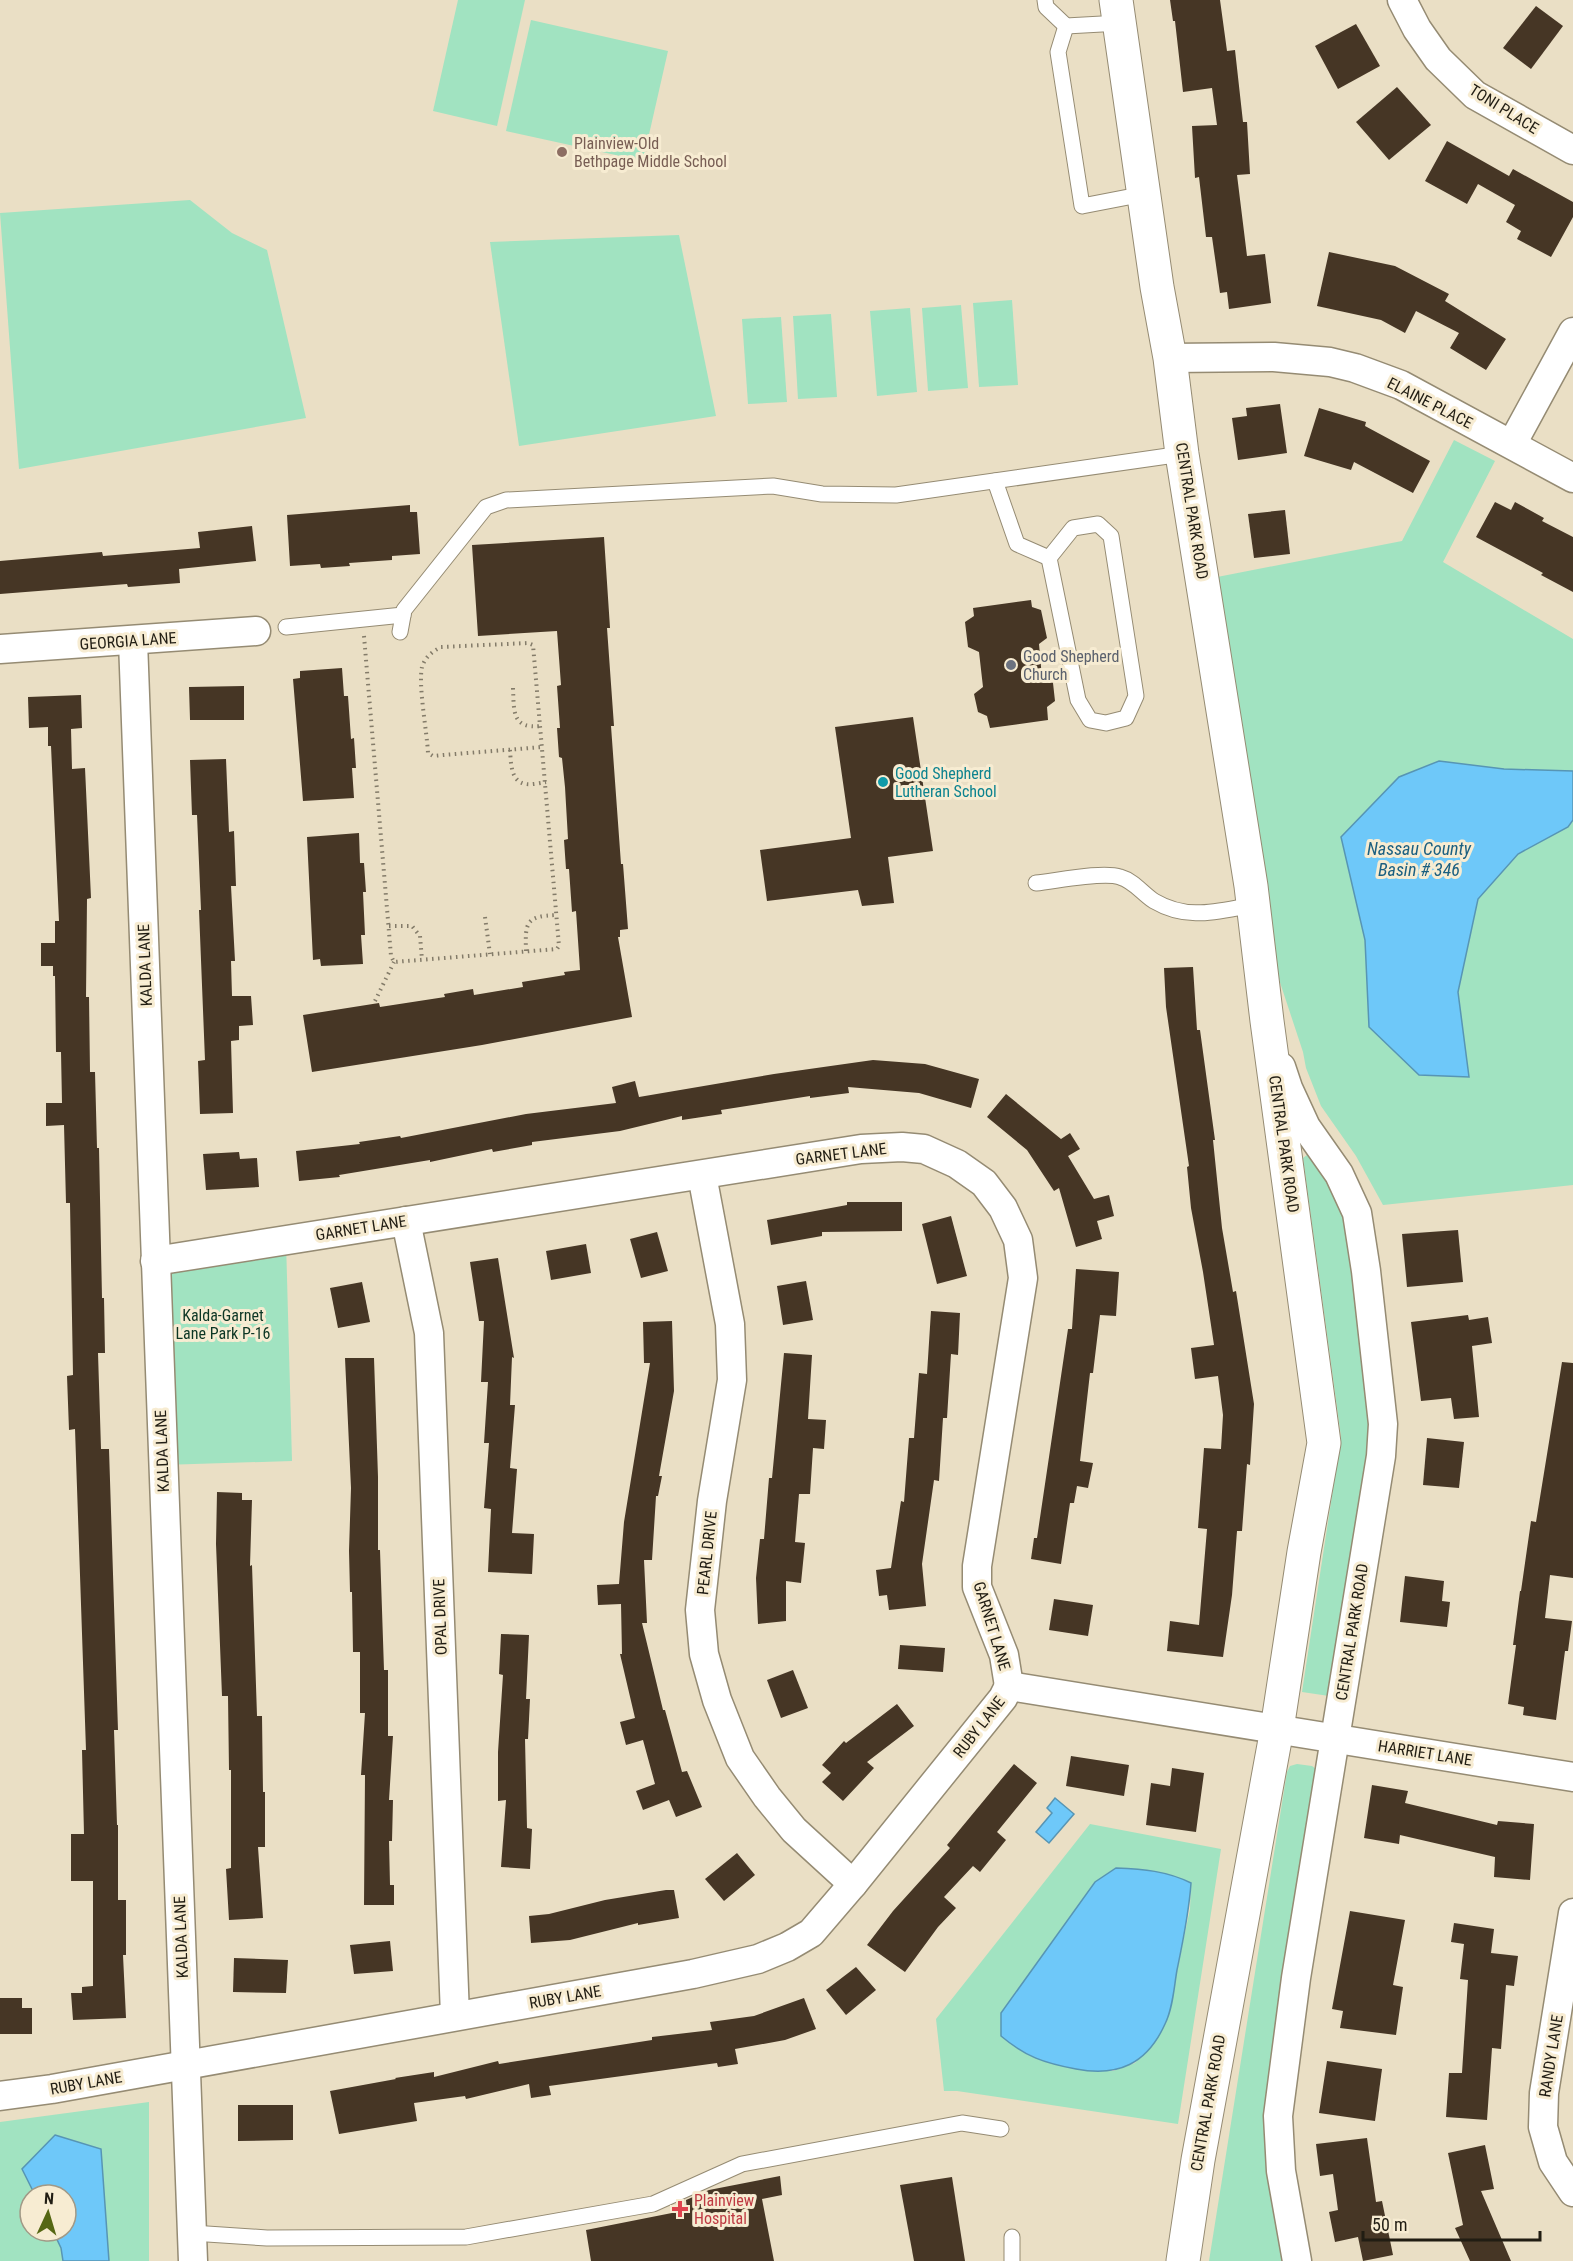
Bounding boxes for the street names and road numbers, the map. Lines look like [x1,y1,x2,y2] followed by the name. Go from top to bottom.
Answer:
[1466,80,1542,138] street label: TONI PLACE
[1384,373,1476,433] street label: ELAINE PLACE
[1172,441,1212,581] street label: CENTRAL PARK ROAD
[79,628,177,654] street label: GEORGIA LANE
[134,924,156,1006] street label: KALDA LANE
[1265,1074,1303,1214] street label: CENTRAL PARK ROAD
[794,1139,888,1169] street label: GARNET LANE
[314,1211,408,1245] street label: GARNET LANE
[151,1410,173,1492] street label: KALDA LANE
[693,1510,721,1596] street label: PEARL DRIVE
[1332,1562,1372,1702] street label: CENTRAL PARK ROAD
[429,1578,451,1656] street label: OPAL DRIVE
[970,1579,1015,1673] street label: GARNET LANE
[949,1692,1009,1761] street label: RUBY LANE
[1377,1736,1473,1770] street label: HARRIET LANE
[170,1896,192,1978] street label: KALDA LANE
[528,1981,602,2013] street label: RUBY LANE
[1535,2013,1567,2099] street label: RANDY LANE
[1187,2033,1229,2173] street label: CENTRAL PARK ROAD
[49,2067,123,2099] street label: RUBY LANE

